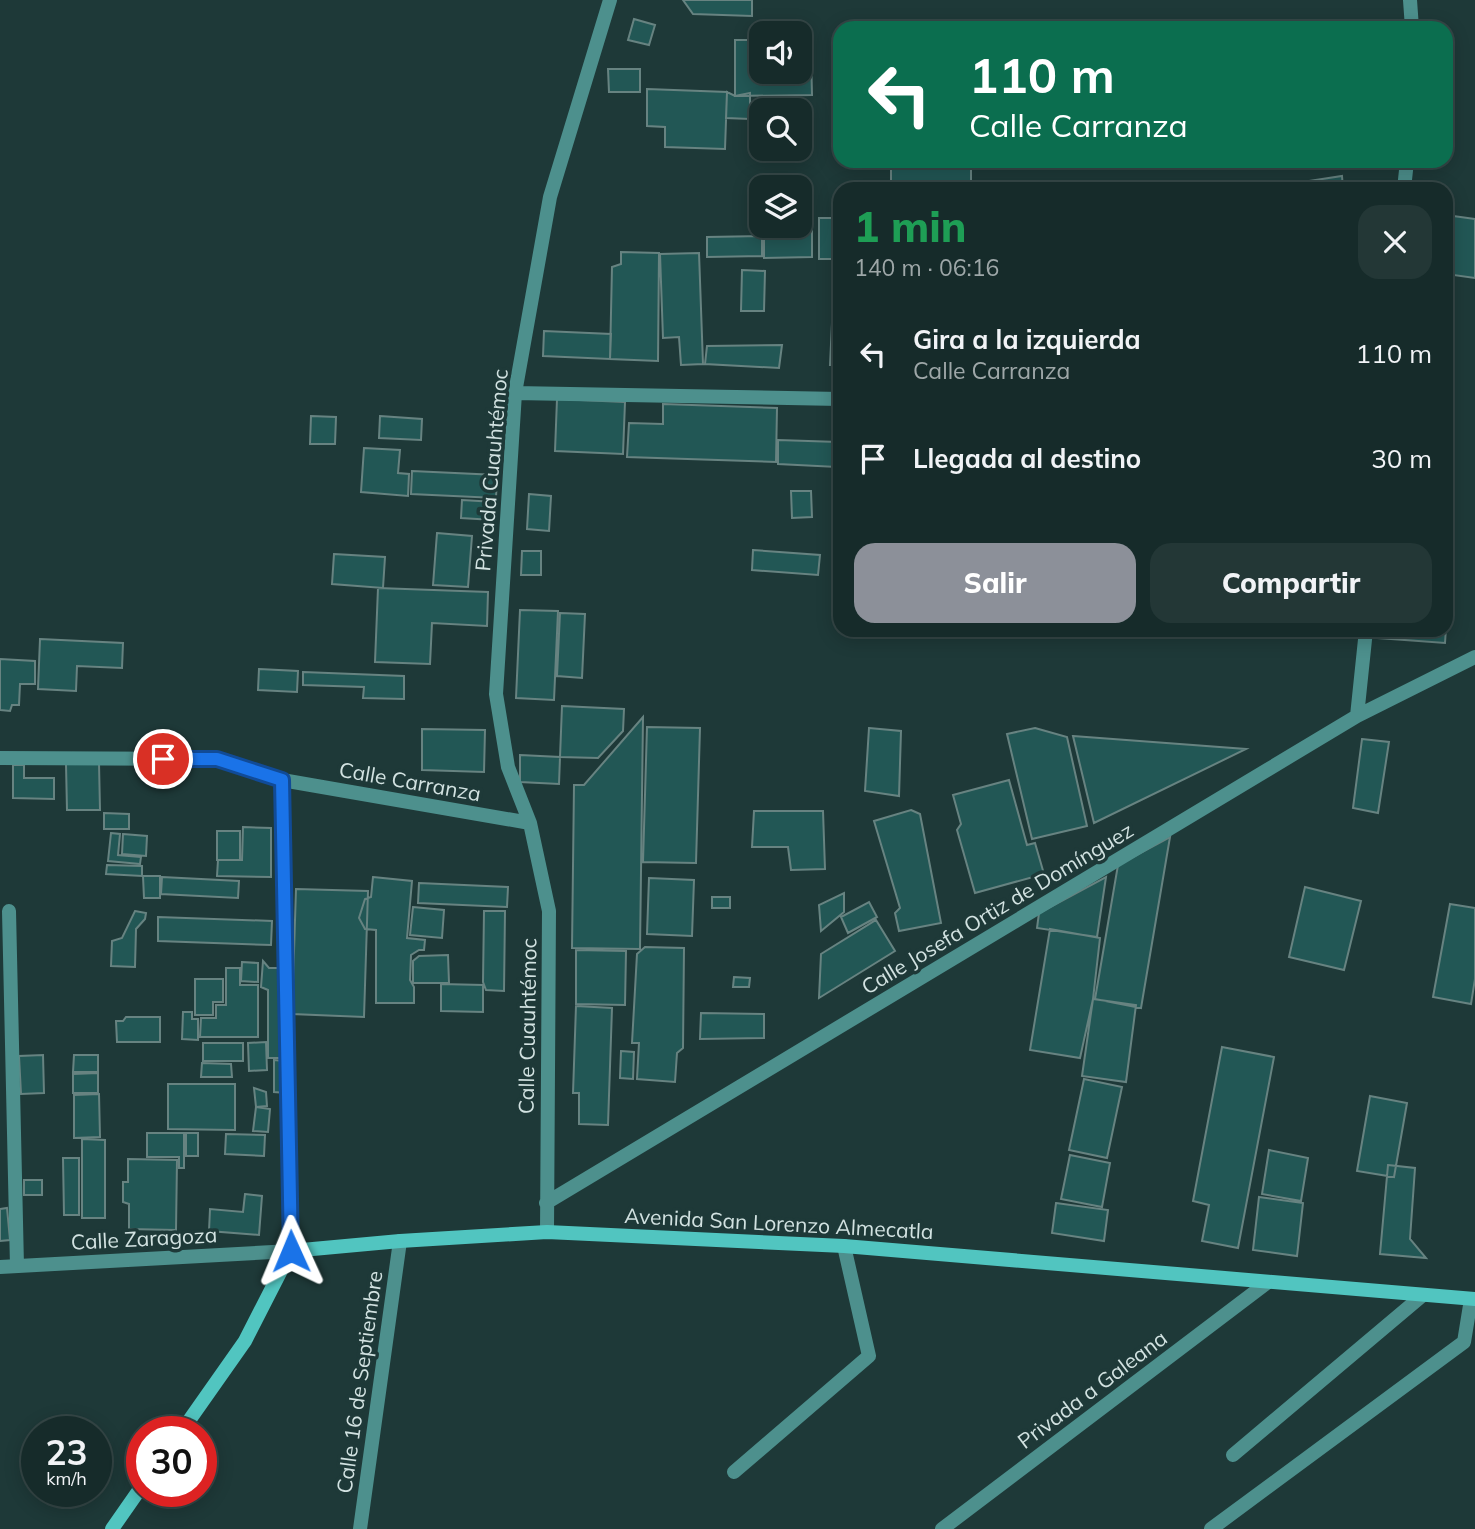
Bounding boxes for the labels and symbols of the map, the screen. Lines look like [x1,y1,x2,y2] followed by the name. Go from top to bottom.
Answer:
[469,368,513,572] street label: Privada Cuauhtémoc
[133,729,193,789] pin
[337,756,483,806] street label: Calle Carranza
[856,816,1138,1000] street label: Calle Josefa Ortiz de Domínguez
[512,938,542,1114] street label: Calle Cuauhtémoc
[624,1202,934,1244] street label: Avenida San Lorenzo Almecatla
[254,1214,328,1288] position arrow
[70,1221,218,1255] street label: Calle Zaragoza
[331,1269,387,1495] street label: Calle 16 de Septiembre
[1012,1324,1172,1454] street label: Privada a Galeana
[126,1416,217,1507] speed limit sign: 30

